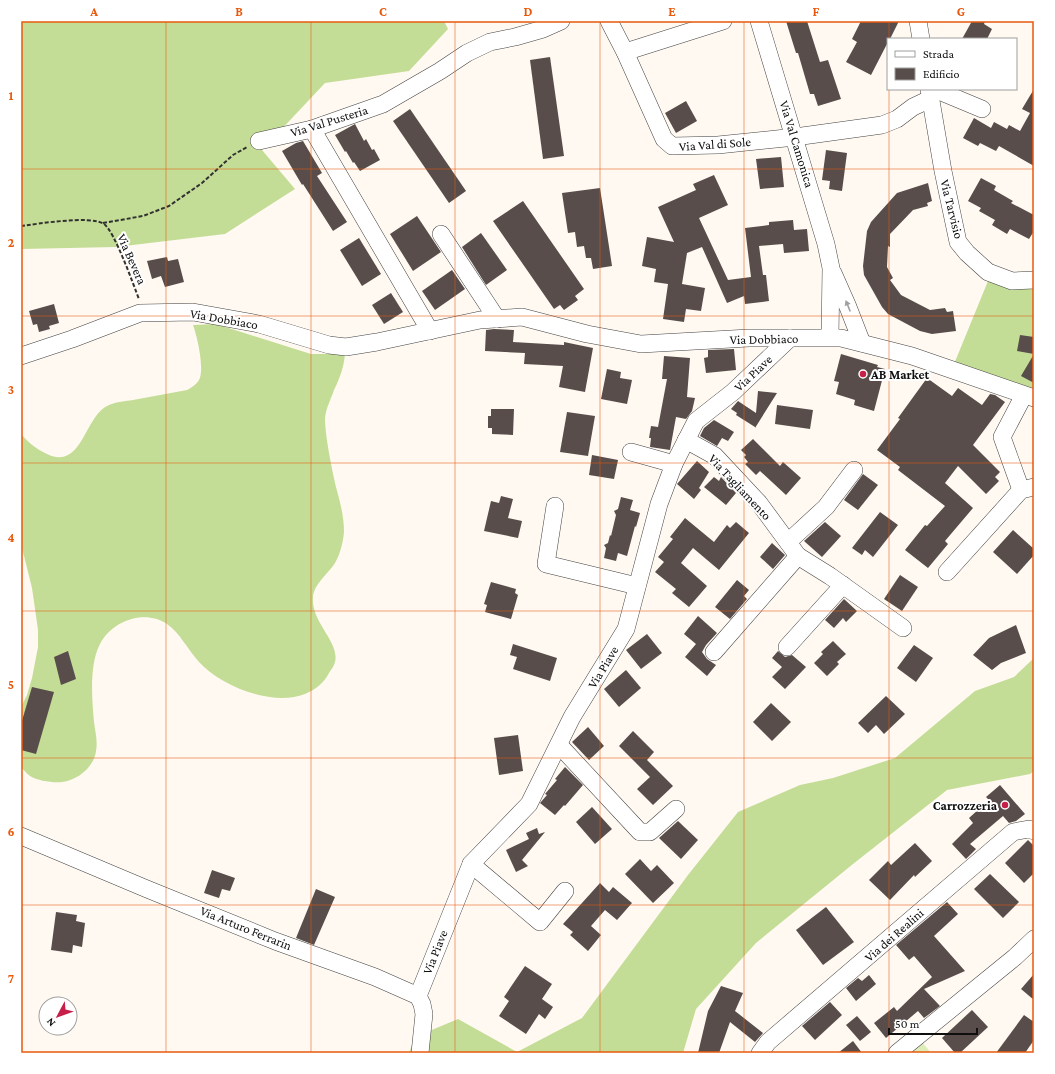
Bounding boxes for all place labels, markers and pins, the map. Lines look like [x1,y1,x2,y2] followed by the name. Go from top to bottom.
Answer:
[870,367,930,382] place label: AB Market
[858,369,868,379] marker: AB Market
[933,798,998,813] place label: Carrozzeria
[1000,800,1010,810] marker: Carrozzeria

